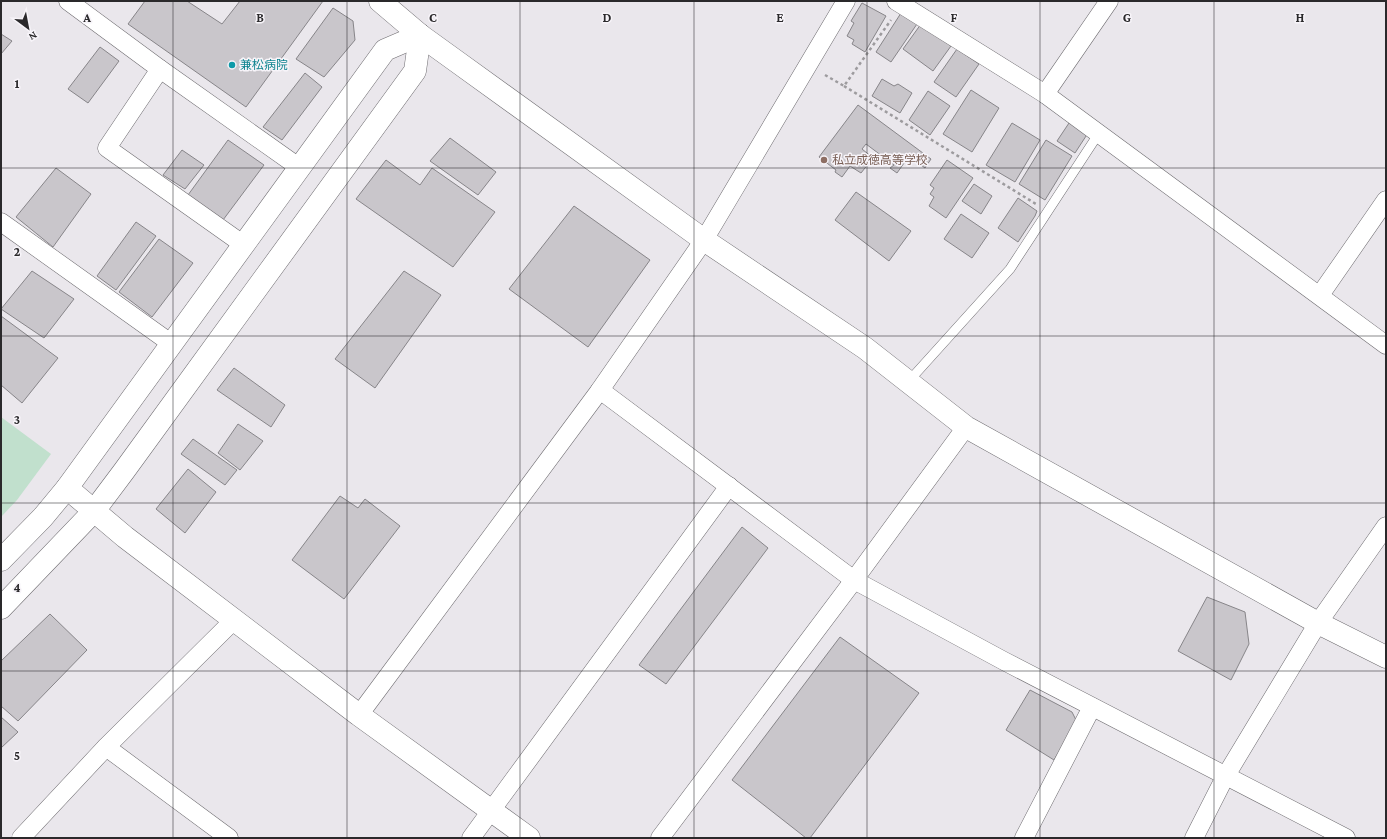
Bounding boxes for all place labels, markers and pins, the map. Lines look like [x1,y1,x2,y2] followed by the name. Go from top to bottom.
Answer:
[240,58,288,72] place label: 兼松病院
[227,60,237,70] marker: 兼松病院
[832,153,928,167] place label: 私立成徳高等学校
[819,155,829,165] marker: 私立成徳高等学校

